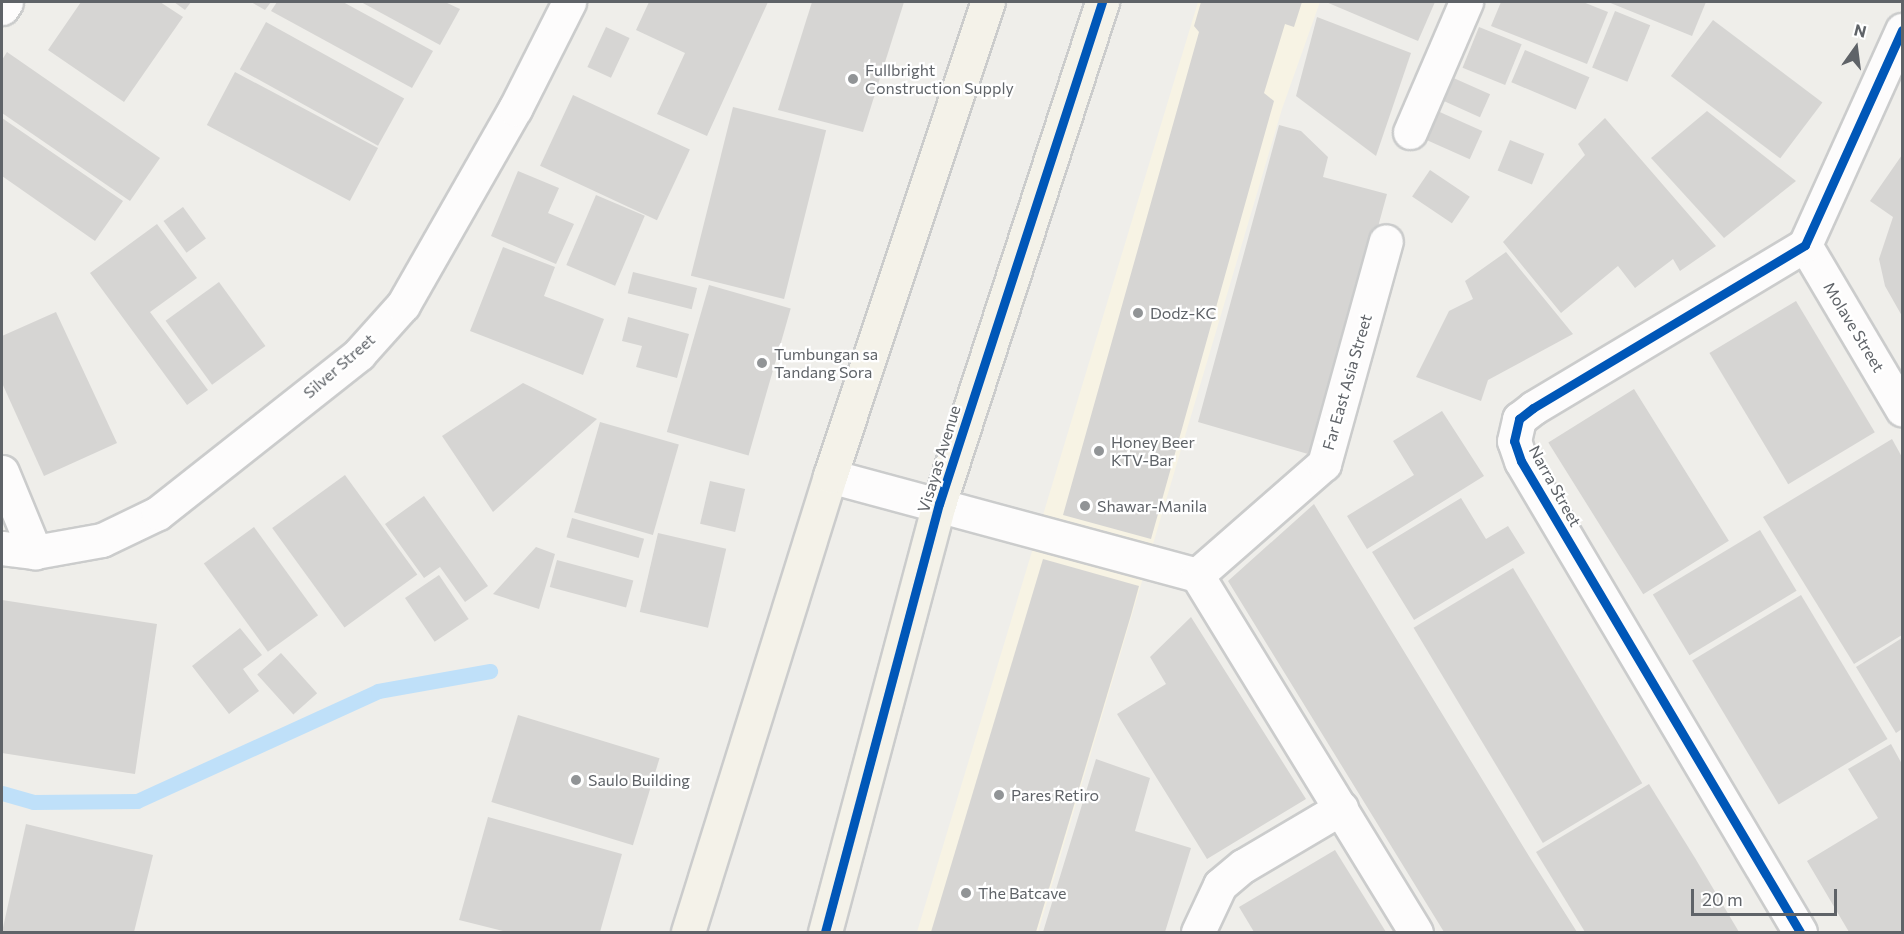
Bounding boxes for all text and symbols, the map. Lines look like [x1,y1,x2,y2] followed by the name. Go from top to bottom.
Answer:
[1826,18,1886,78] north arrow
[1852,19,1869,41] text: N
[865,60,1014,98] place label: Fullbright Construction Supply
[846,72,860,86] marker: Fullbright Construction Supply
[1820,278,1888,376] street label: Molave Street
[1150,303,1216,323] place label: Dodz-KC
[1131,306,1145,320] marker: Dodz-KC
[1318,312,1376,452] street label: Far East Asia Street
[299,330,379,402] street label: Silver Street
[774,344,878,382] place label: Tumbungan sa Tandang Sora
[755,356,769,370] marker: Tumbungan sa Tandang Sora
[914,403,964,515] street label: Visayas Avenue
[1111,432,1195,470] place label: Honey Beer KTV-Bar
[1525,442,1585,530] street label: Narra Street
[1092,444,1106,458] marker: Honey Beer KTV-Bar
[1097,496,1207,516] place label: Shawar-Manila
[1078,499,1092,513] marker: Shawar-Manila
[588,770,690,790] place label: Saulo Building
[569,773,583,787] marker: Saulo Building
[1011,785,1099,805] place label: Pares Retiro
[992,788,1006,802] marker: Pares Retiro
[1694,877,1840,915] scale bar
[978,883,1067,903] place label: The Batcave
[959,886,973,900] marker: The Batcave
[1702,888,1743,910] text: 20 m

